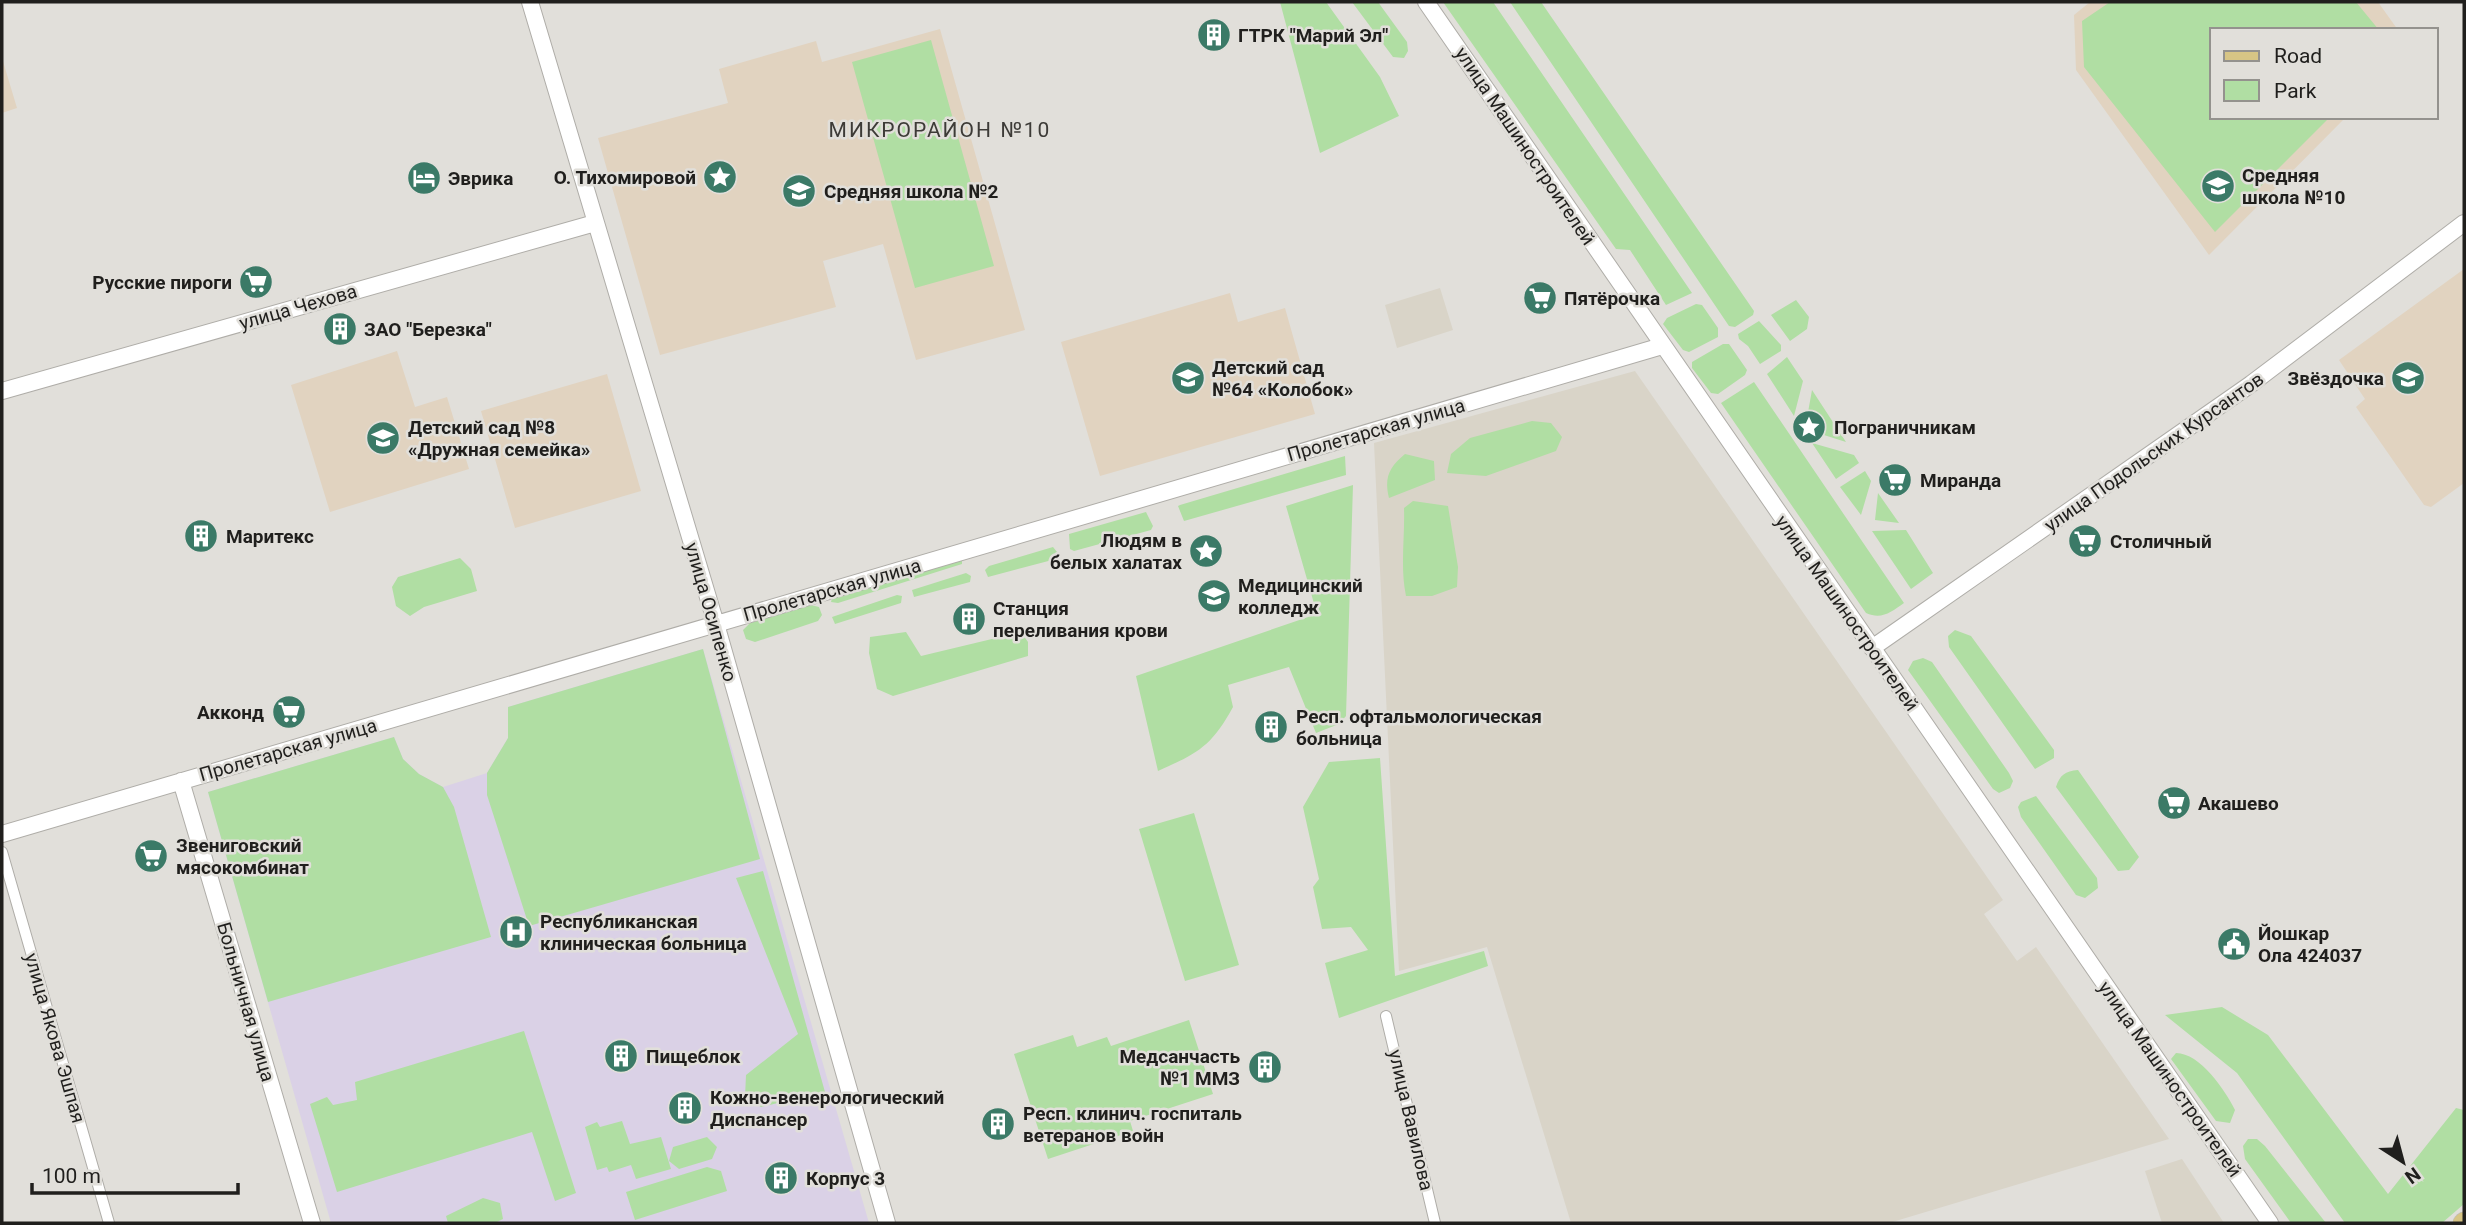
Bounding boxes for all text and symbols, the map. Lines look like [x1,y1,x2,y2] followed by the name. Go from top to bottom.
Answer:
[1195,16,1233,54] building icon: ГТРК "Марий Эл"
[1238,24,1388,47] place label: ГТРК "Марий Эл"
[2210,28,2438,119] legend
[1450,43,1600,249] street label: улица Машиностроителей
[2274,44,2322,68] text: Road
[2274,79,2317,103] text: Park
[829,118,1051,142] district label: МИКРОРАЙОН №10
[701,158,739,196] place icon: О. Тихомировой
[405,159,443,197] hotel icon: Эврика
[2242,164,2345,209] place label: Средняя школа №10
[554,166,696,189] place label: О. Тихомировой
[448,167,513,190] place label: Эврика
[2199,167,2237,205] school or university icon: Средняя школа №10
[780,172,818,210] school or university icon: Средняя школа №2
[824,180,998,203] place label: Средняя школа №2
[237,263,275,301] supermarket icon: Русские пироги
[92,271,232,294] place label: Русские пироги
[237,279,359,335] street label: улица Чехова
[1521,279,1559,317] supermarket icon: Пятёрочка
[1564,287,1660,310] place label: Пятёрочка
[321,310,359,348] building icon: ЗАО "Березка"
[364,318,492,341] place label: ЗАО "Березка"
[1212,356,1353,401] place label: Детский сад №64 «Колобок»
[1169,359,1207,397] school or university icon: Детский сад №64 «Колобок»
[2389,359,2427,397] school or university icon: Звёздочка
[2040,367,2268,537] street label: улица Подольских Курсантов
[2287,367,2384,390] place label: Звёздочка
[1285,394,1467,466] street label: Пролетарская улица
[1790,408,1828,446] place icon: Пограничникам
[408,416,590,461] place label: Детский сад №8 «Дружная семейка»
[1834,416,1976,439] place label: Пограничникам
[364,419,402,457] school or university icon: Детский сад №8 «Дружная семейка»
[1876,461,1914,499] supermarket icon: Миранда
[1920,469,2001,492] place label: Миранда
[1770,511,1924,715] street label: улица Машиностроителей
[182,517,220,555] building icon: Маритекс
[2066,522,2104,560] supermarket icon: Столичный
[226,525,314,548] place label: Маритекс
[1050,529,1182,574] place label: Людям в белых халатах
[2110,530,2212,553] place label: Столичный
[1187,532,1225,570] place icon: Людям в белых халатах
[680,540,742,684] street label: улица Осипенко
[741,554,923,626] street label: Пролетарская улица
[1238,574,1363,619] place label: Медицинский колледж
[1195,577,1233,615] school or university icon: Медицинский колледж
[993,597,1168,642] place label: Станция переливания крови
[950,600,988,638] building icon: Станция переливания крови
[270,693,308,731] supermarket icon: Акконд
[197,701,264,724] place label: Акконд
[1296,705,1542,750] place label: Респ. офтальмологическая больница
[1252,708,1290,746] building icon: Респ. офтальмологическая больница
[197,714,379,786] street label: Пролетарская улица
[2155,784,2193,822] supermarket icon: Акашево
[2198,792,2279,815] place label: Акашево
[176,834,309,879] place label: Звениговский мясокомбинат
[132,837,170,875] supermarket icon: Звениговский мясокомбинат
[540,910,747,955] place label: Республиканская клиническая больница
[497,913,535,951] hospital icon: Республиканская клиническая больница
[212,920,280,1084] street label: Больничная улица
[2258,922,2362,967] place label: Йошкар Ола 424037
[2215,925,2253,963] public building icon: Йошкар Ола 424037
[20,950,90,1126] street label: улица Якова Эшпая
[2093,977,2247,1181] street label: улица Машиностроителей
[602,1037,640,1075] building icon: Пищеблок
[646,1045,741,1068] place label: Пищеблок
[1119,1045,1240,1090] place label: Медсанчасть №1 ММЗ
[1384,1047,1438,1193] street label: улица Вавилова
[1246,1048,1284,1086] building icon: Медсанчасть №1 ММЗ
[710,1086,944,1131] place label: Кожно-венерологический Диспансер
[666,1089,704,1127] building icon: Кожно-венерологический Диспансер
[1023,1102,1242,1147] place label: Респ. клинич. госпиталь ветеранов войн
[979,1105,1017,1143] building icon: Респ. клинич. госпиталь ветеранов войн
[2368,1127,2438,1197] north arrow
[32,1152,238,1196] scale bar
[762,1159,800,1197] building icon: Корпус 3
[2401,1162,2425,1189] text: N
[42,1164,101,1188] text: 100 m
[806,1167,885,1190] place label: Корпус 3

